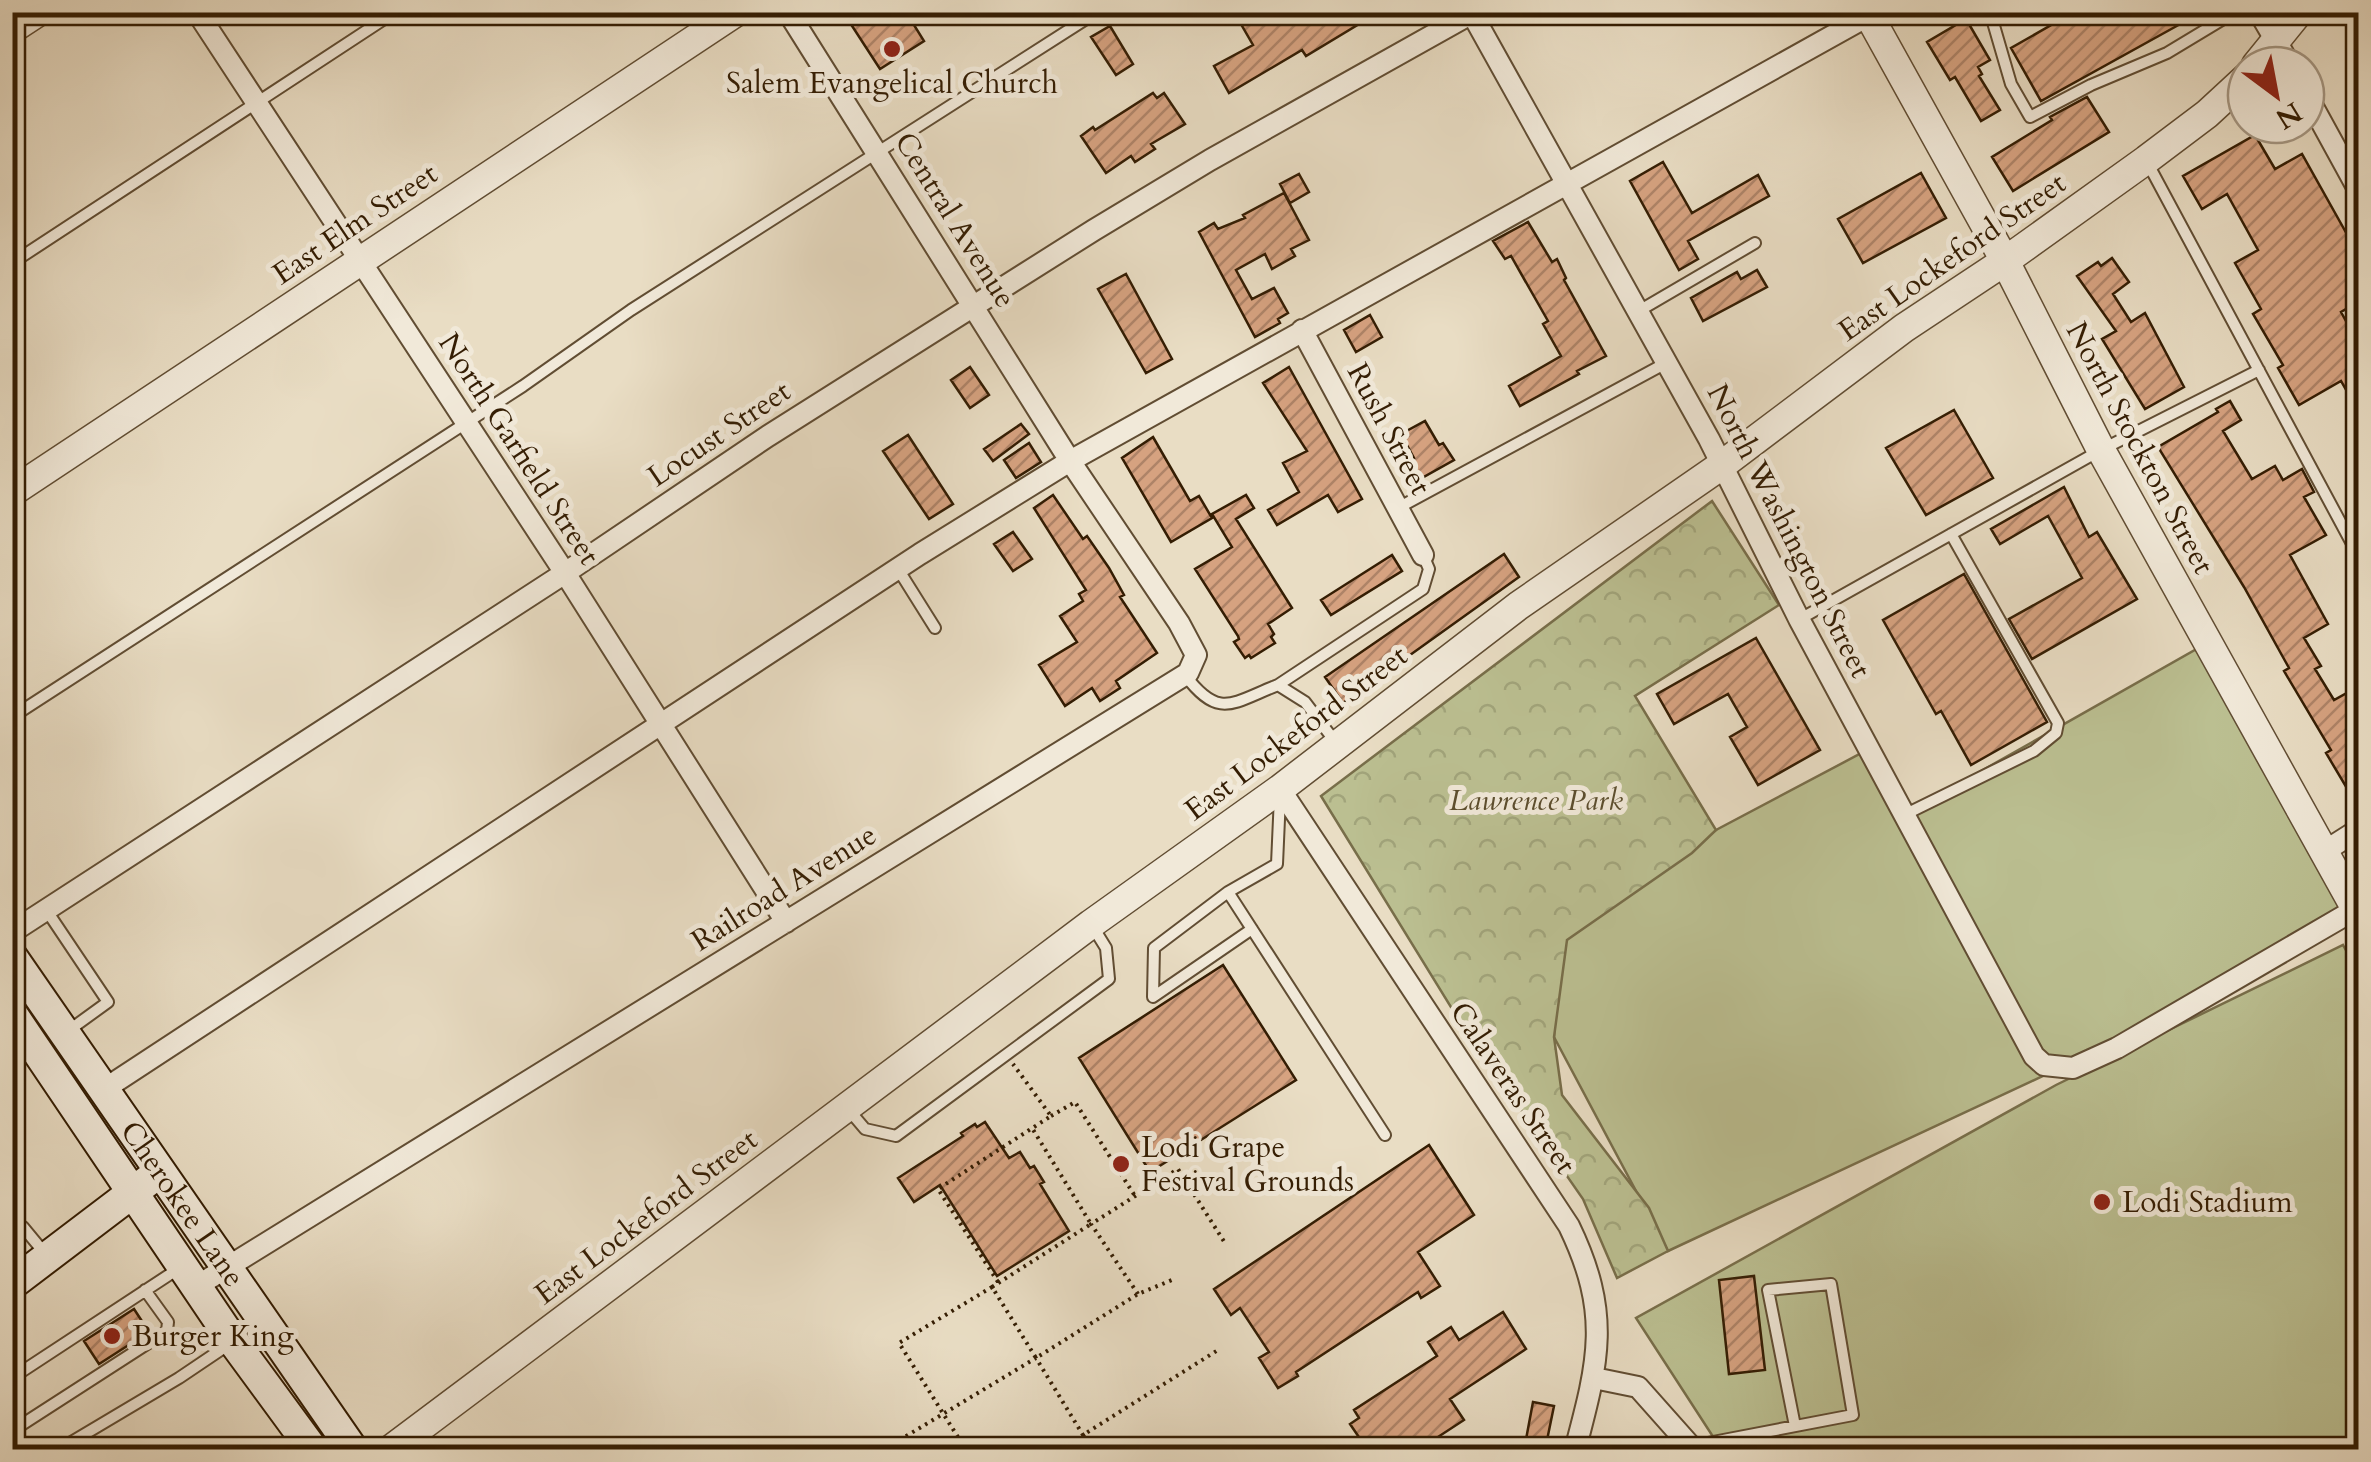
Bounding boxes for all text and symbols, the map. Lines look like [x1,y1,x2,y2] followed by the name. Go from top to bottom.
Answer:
[881,38,903,60] marker: Salem Evangelical Church
[2226,45,2326,145] north arrow
[726,63,1059,104] place label: Salem Evangelical Church
[2268,93,2309,138] text: N
[885,124,1025,316] street label: Central Avenue
[264,153,446,294] street label: East Elm Street
[1830,163,2074,351] street label: East Lockeford Street
[2056,315,2224,582] street label: North Stockton Street
[429,325,610,573] street label: North Garfield Street
[1337,356,1441,503] street label: Rush Street
[639,371,799,497] street label: Locust Street
[1697,377,1881,685] street label: North Washington Street
[1176,635,1416,830] street label: East Lockeford Street
[1449,780,1623,821] park label: Lawrence Park
[684,815,884,961] street label: Railroad Avenue
[1440,994,1586,1183] street label: Calaveras Street
[111,1113,255,1295] street label: Cherokee Lane
[526,1119,766,1314] street label: East Lockeford Street
[1141,1127,1354,1202] place label: Lodi Grape Festival Grounds
[1110,1153,1132,1175] marker: Lodi Grape Festival Grounds
[2122,1182,2293,1223] place label: Lodi Stadium
[2091,1191,2113,1213] marker: Lodi Stadium
[132,1316,294,1357] place label: Burger King
[101,1325,123,1347] marker: Burger King

